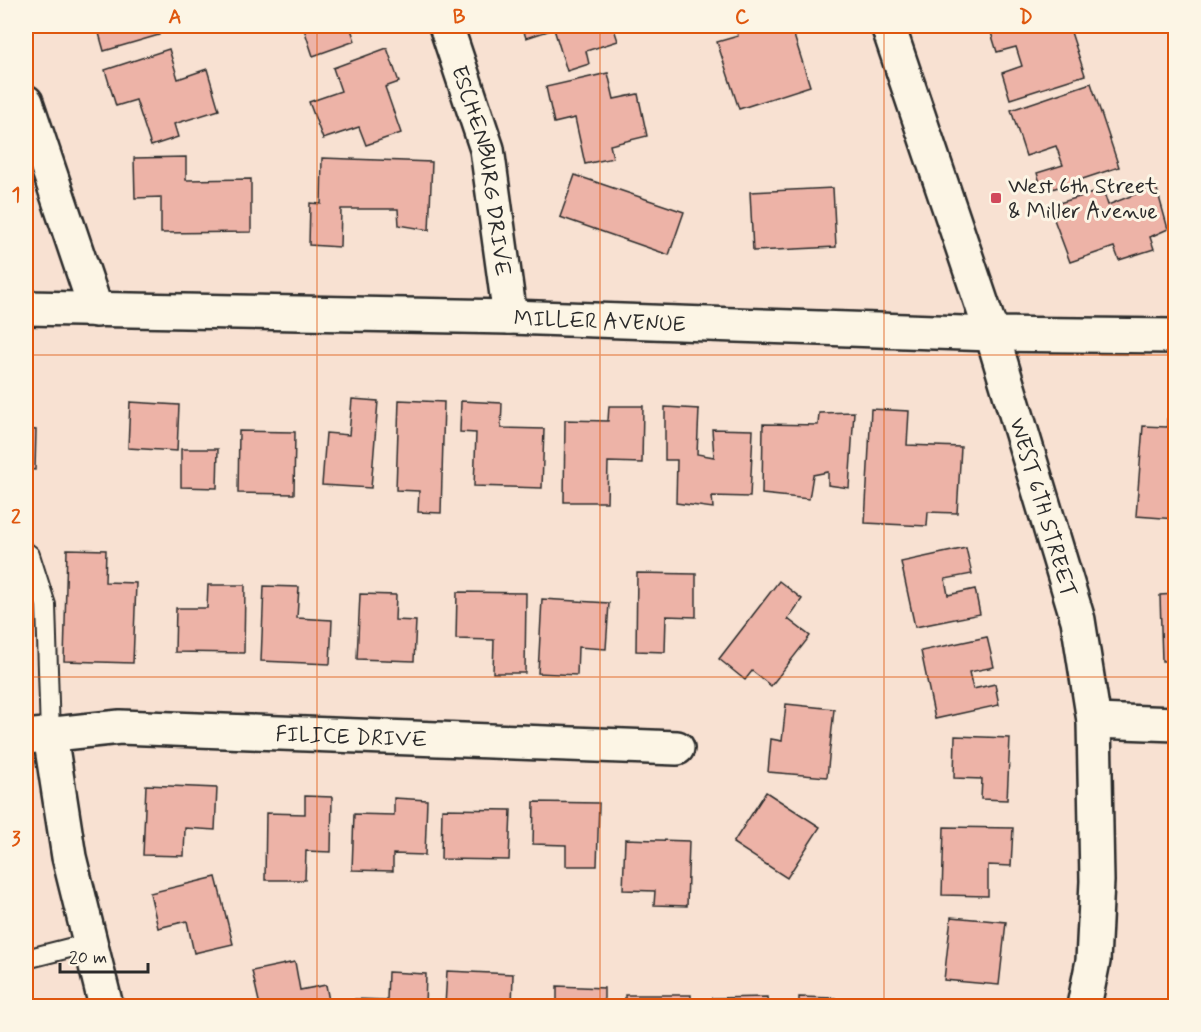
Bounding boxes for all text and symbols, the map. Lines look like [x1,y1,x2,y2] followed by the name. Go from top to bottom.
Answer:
[168,4,182,31] text: A
[453,4,466,31] text: B
[735,4,750,31] text: C
[1019,4,1033,31] text: D
[444,62,516,278] street label: ESCHENBURG DRIVE
[1008,173,1158,226] place label: West 6th Street & Miller Avenue
[12,182,20,209] text: 1
[989,191,1003,205] marker: West 6th Street & Miller Avenue
[513,305,687,339] street label: MILLER AVENUE
[1002,415,1082,601] street label: WEST 6TH STREET
[11,504,21,531] text: 2
[275,721,428,755] street label: FILICE DRIVE
[11,826,21,853] text: 3
[60,936,148,974] scale bar
[69,946,107,970] text: 20 m

